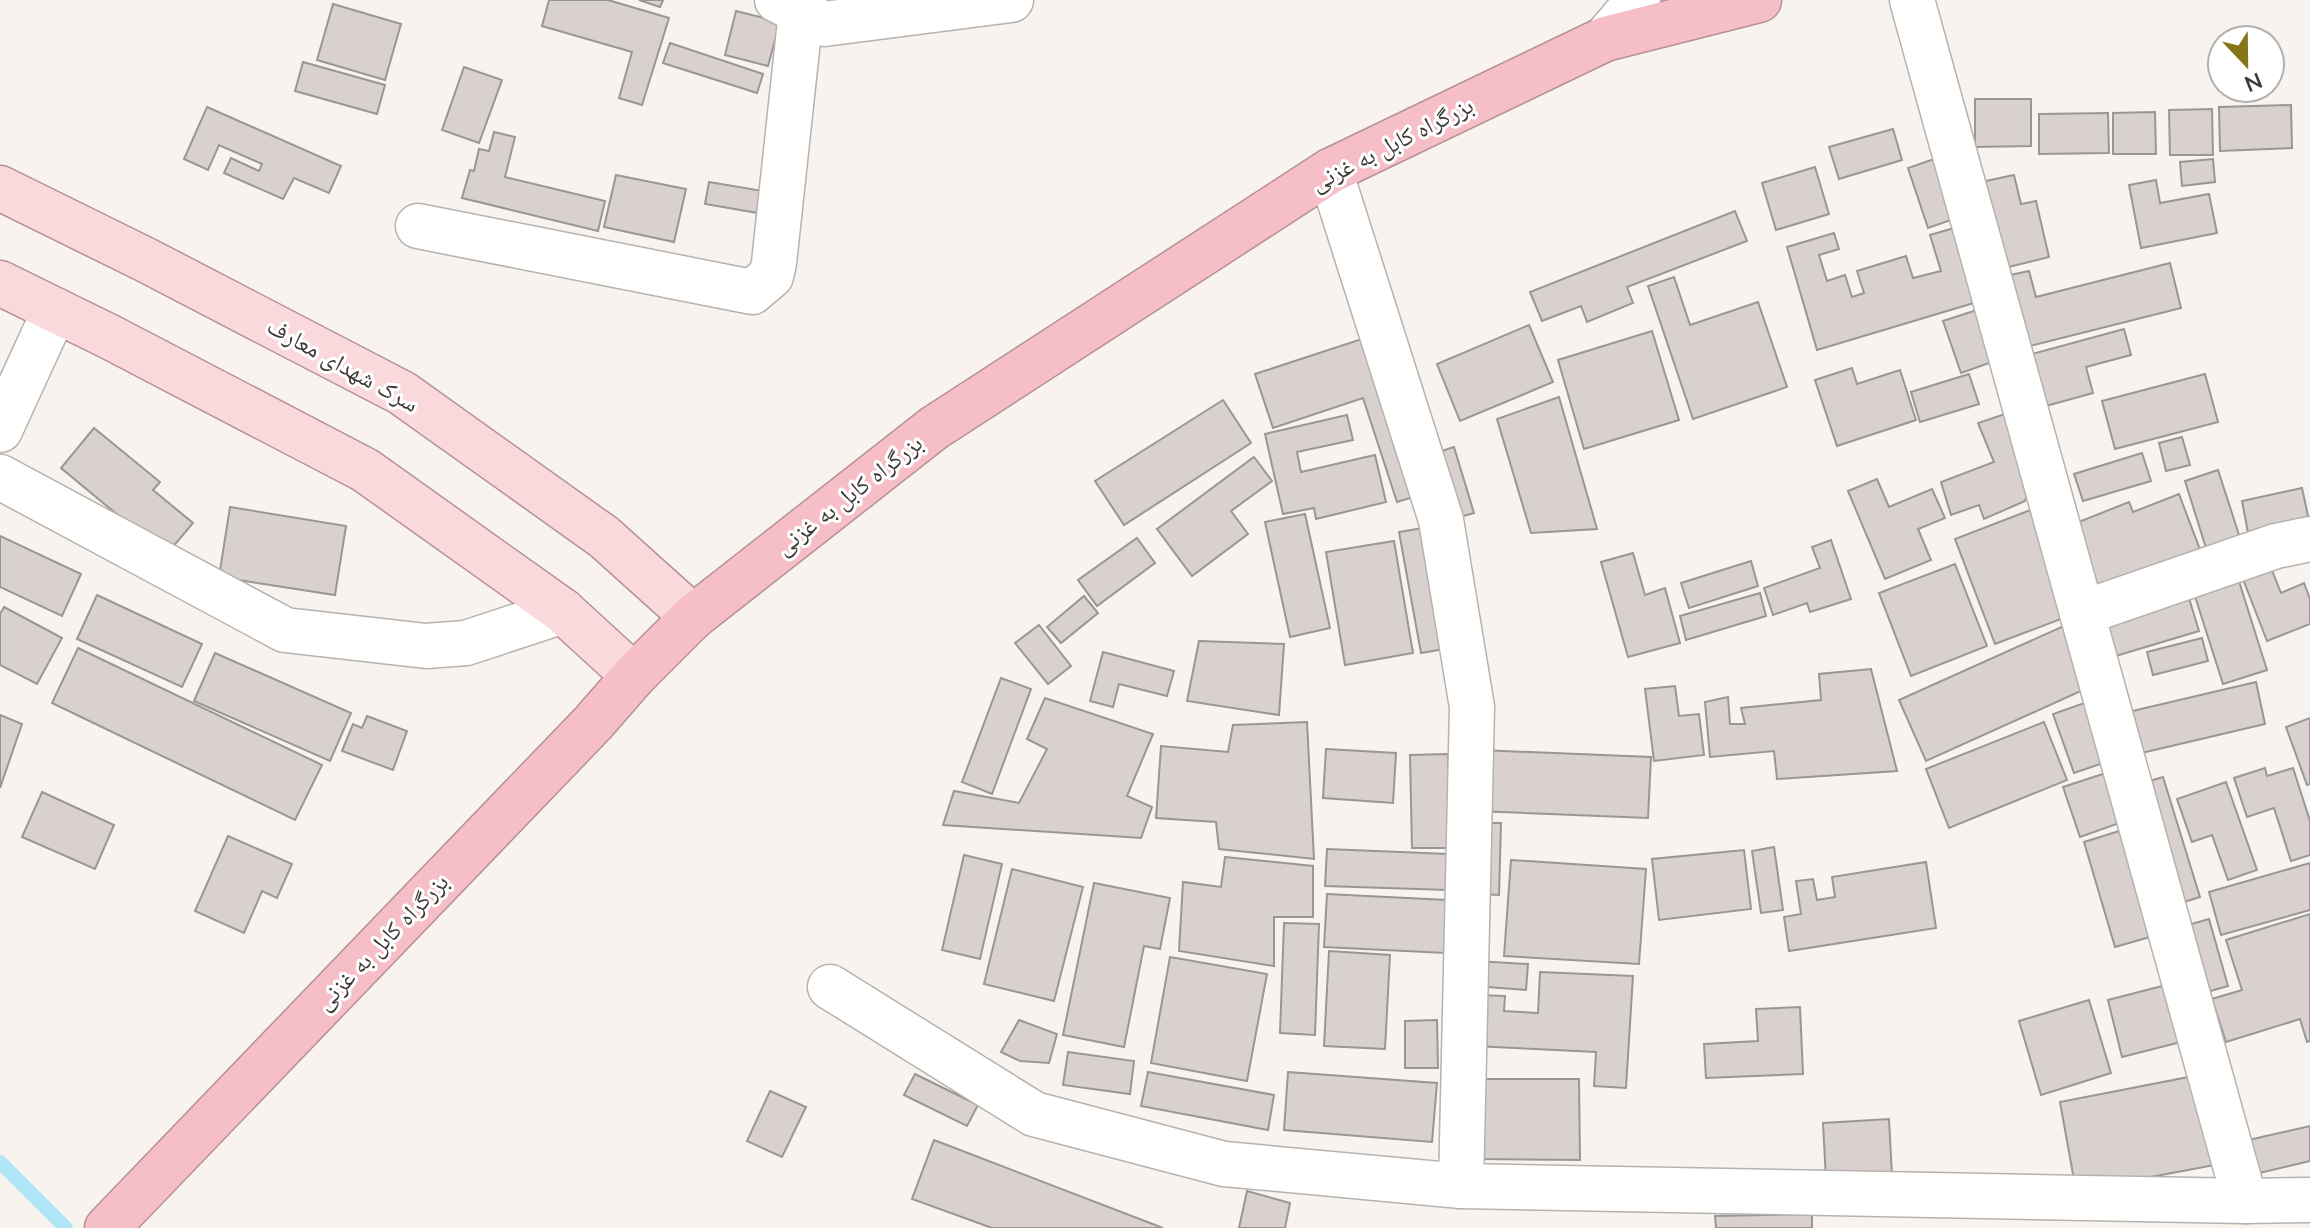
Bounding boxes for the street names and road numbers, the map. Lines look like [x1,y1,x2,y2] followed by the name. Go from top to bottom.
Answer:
[1305,89,1478,197] street label: بزرگراه کابل به غزنی
[262,310,425,418] street label: سرک شهدای معارف
[769,427,928,561] street label: بزرگراه کابل به غزنی
[308,867,454,1016] street label: بزرگراه کابل به غزنی

